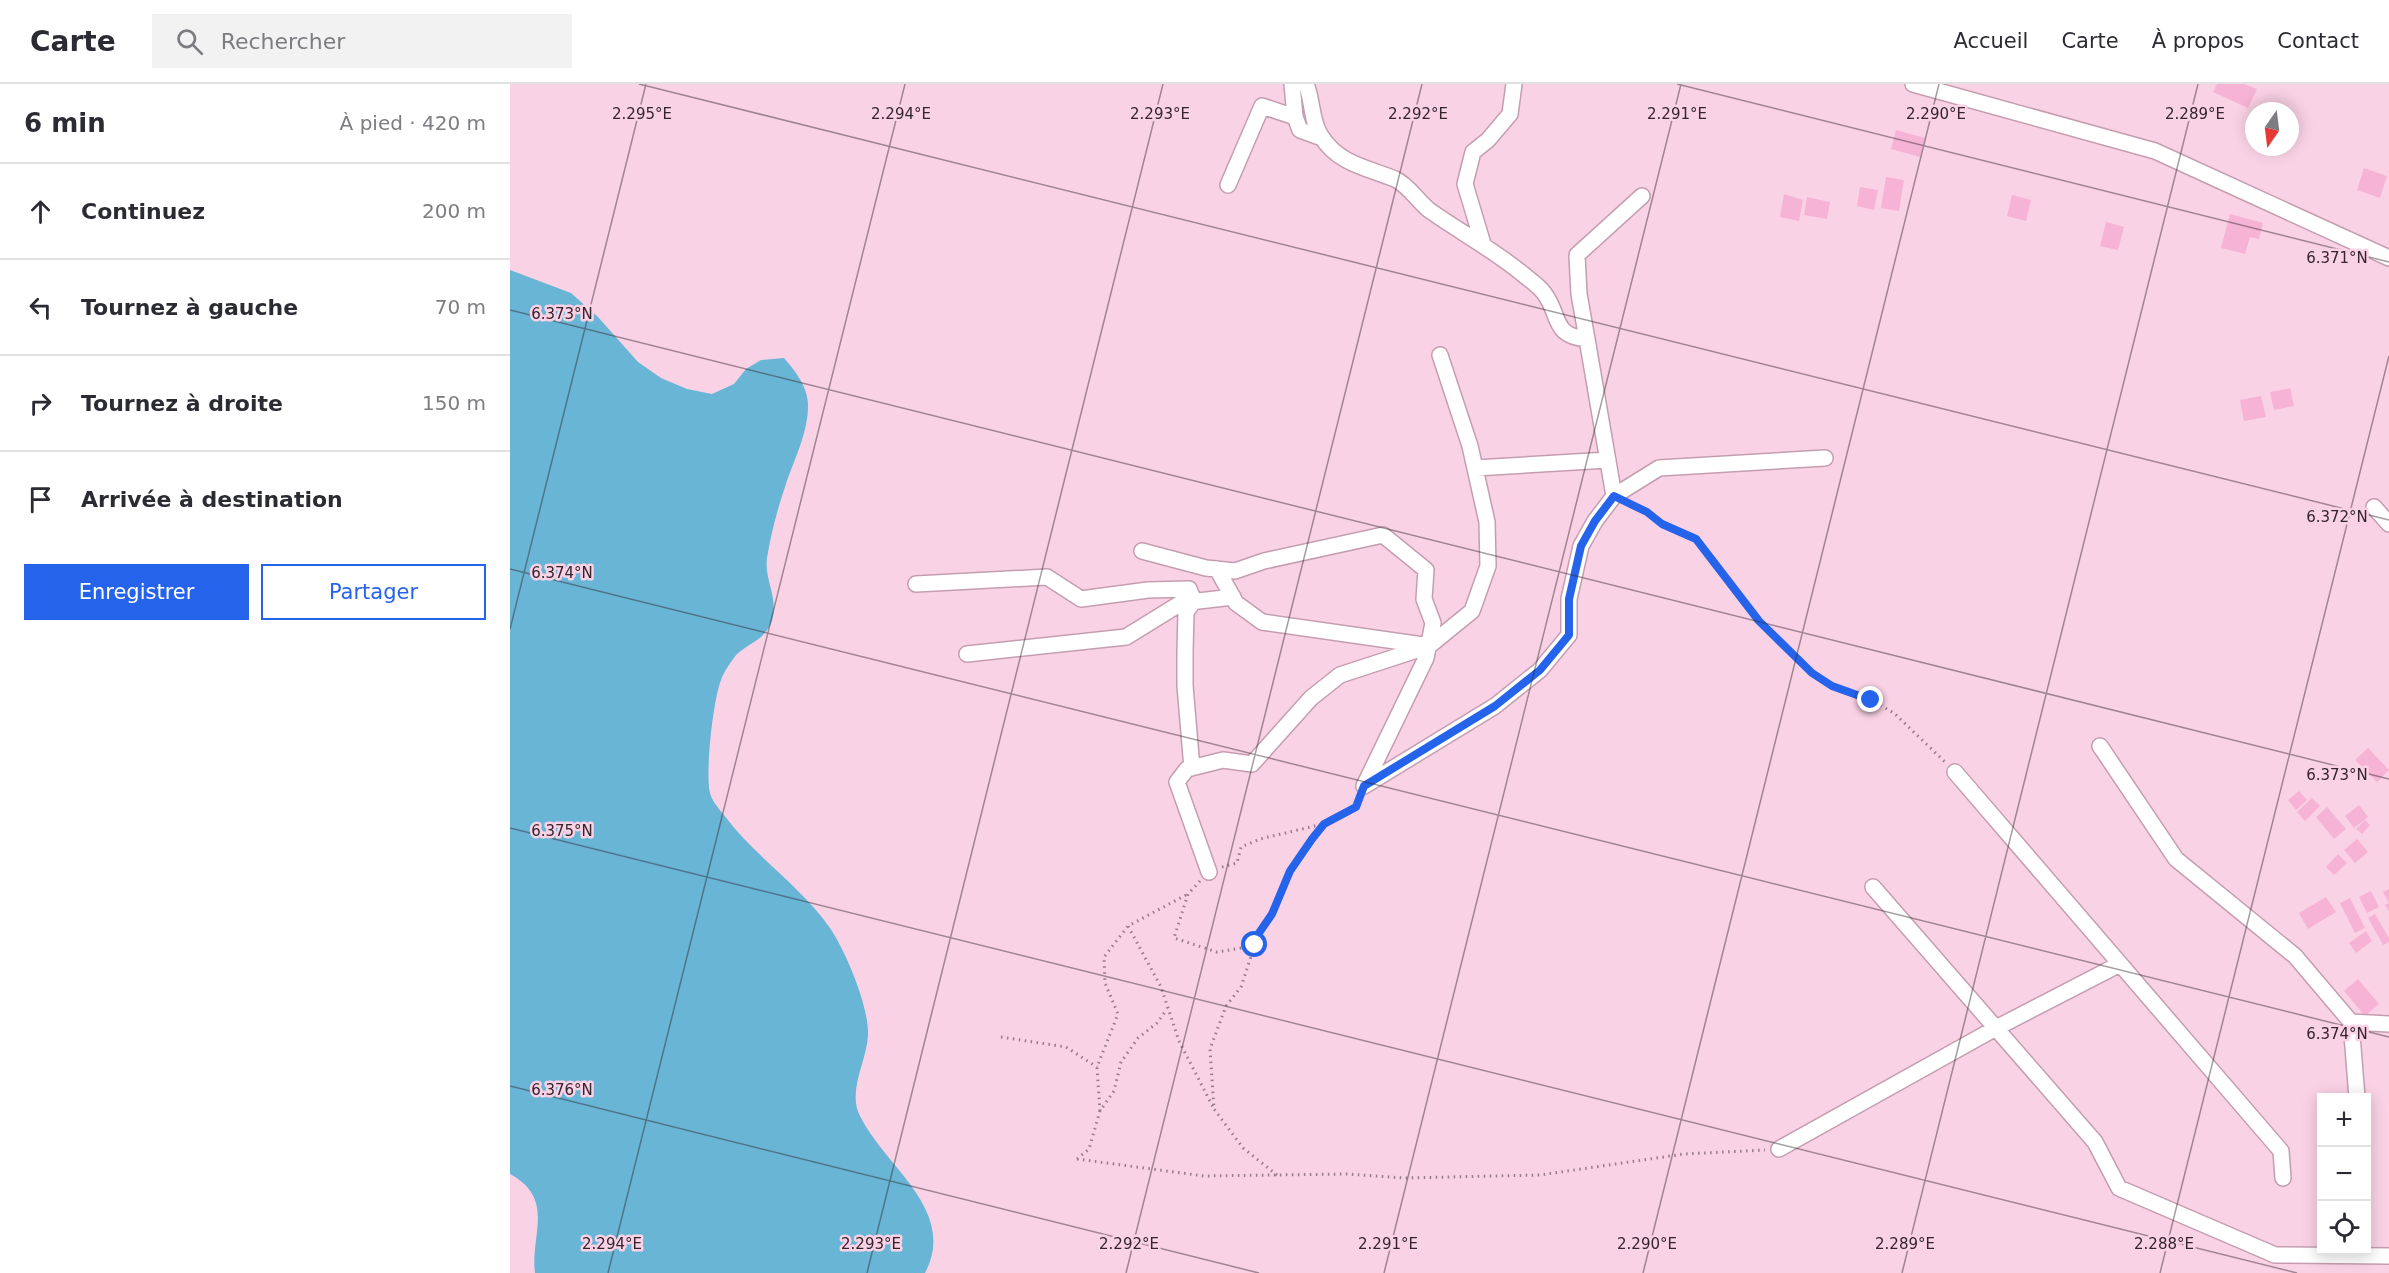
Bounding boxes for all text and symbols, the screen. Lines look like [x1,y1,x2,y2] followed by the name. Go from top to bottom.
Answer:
[152,14,572,68] search box
[30,25,116,58] text: Carte
[173,25,206,58] icon: search
[221,29,345,54] text: Rechercher
[1953,29,2028,53] text: Accueil
[2061,29,2119,53] text: Carte
[2152,29,2244,53] text: À propos
[2277,29,2359,53] text: Contact
[2245,102,2299,156] north arrow
[612,105,672,123] text: 2.295°E
[871,105,931,123] text: 2.294°E
[1130,105,1190,123] text: 2.293°E
[1388,105,1448,123] text: 2.292°E
[1647,105,1707,123] text: 2.291°E
[1906,105,1966,123] text: 2.290°E
[2165,105,2225,123] text: 2.289°E
[24,108,106,138] text: 6 min
[340,111,486,135] text: À pied · 420 m
[24,195,57,228] icon: ahead
[81,199,205,224] text: Continuez
[422,199,486,223] text: 200 m
[2306,249,2368,267] text: 6.371°N
[24,291,57,324] icon: left
[81,295,298,320] text: Tournez à gauche
[435,295,486,319] text: 70 m
[531,305,593,323] text: 6.373°N
[24,387,57,420] icon: right
[81,391,283,416] text: Tournez à droite
[422,391,486,415] text: 150 m
[24,483,57,516] icon: arrive
[81,487,343,512] text: Arrivée à destination
[2306,508,2368,526] text: 6.372°N
[24,564,249,620] button: Enregistrer
[261,564,486,620] button: Partager
[531,564,593,582] text: 6.374°N
[1857,686,1883,712] route end
[2306,766,2368,784] text: 6.373°N
[531,822,593,840] text: 6.375°N
[1241,931,1267,957] route start
[2306,1025,2368,1043] text: 6.374°N
[531,1081,593,1099] text: 6.376°N
[2317,1093,2371,1255] map controls
[2317,1093,2371,1147] button: +
[2317,1147,2371,1201] button: −
[2317,1201,2371,1255] button: locate
[582,1235,642,1253] text: 2.294°E
[841,1235,901,1253] text: 2.293°E
[1099,1235,1159,1253] text: 2.292°E
[1358,1235,1418,1253] text: 2.291°E
[1617,1235,1677,1253] text: 2.290°E
[1875,1235,1935,1253] text: 2.289°E
[2134,1235,2194,1253] text: 2.288°E

